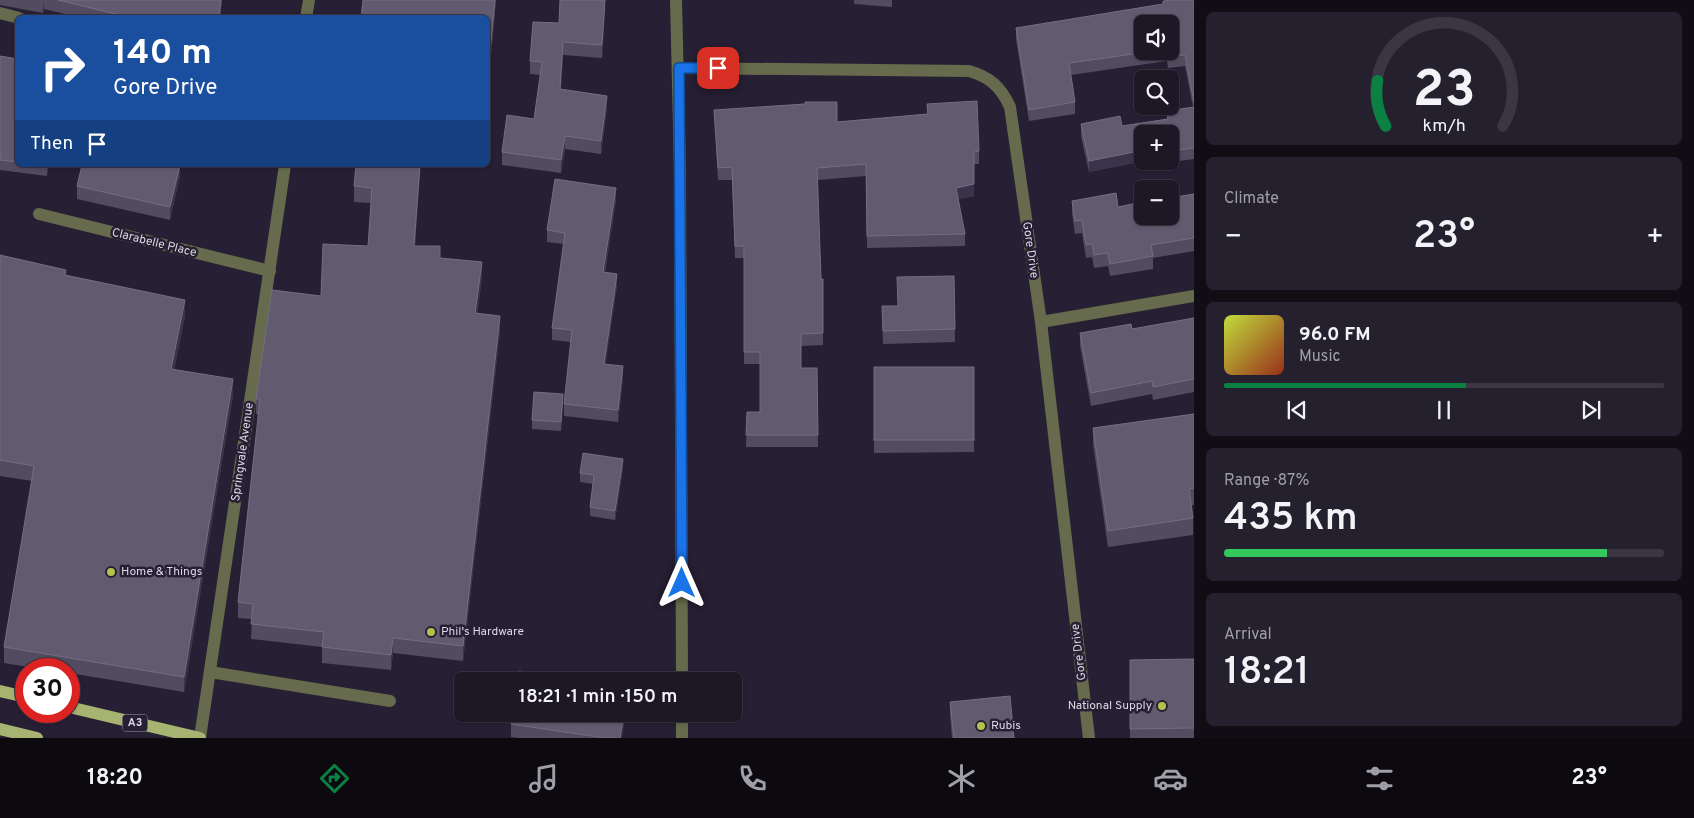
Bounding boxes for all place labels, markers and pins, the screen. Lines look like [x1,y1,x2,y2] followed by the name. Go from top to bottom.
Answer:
[697,47,739,89] pin
[121,564,202,580] place label: Home & Things
[105,566,117,578] marker: Home & Things
[441,624,524,640] place label: Phil's Hardware
[425,626,437,638] marker: Phil's Hardware
[1068,698,1152,714] place label: National Supply
[1156,700,1168,712] marker: National Supply
[991,718,1021,734] place label: Rubis
[975,720,987,732] marker: Rubis

